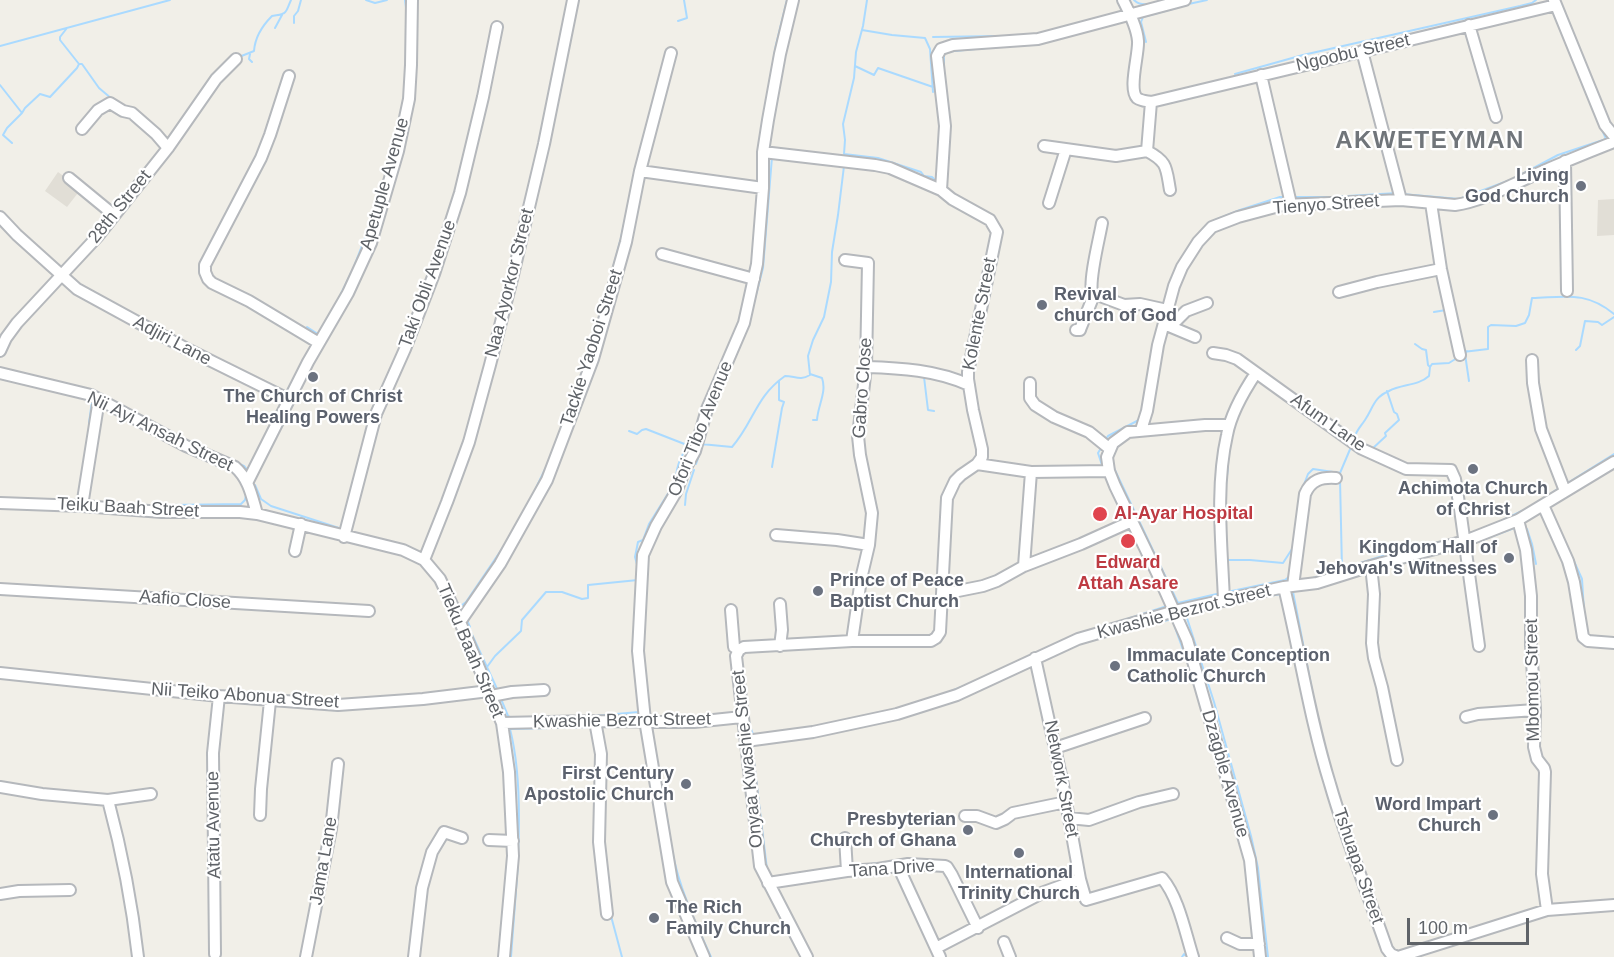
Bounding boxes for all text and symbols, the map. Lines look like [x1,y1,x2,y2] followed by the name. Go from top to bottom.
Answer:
[1294,29,1412,77] street label: Ngoobu Street
[356,115,414,253] street label: Apetuple Avenue
[1335,127,1525,155] district label: AKWETEYMAN
[1465,165,1569,207] place label: Living God Church
[84,166,156,248] street label: 28th Street
[1574,179,1588,193] marker: Living God Church
[1272,191,1380,219] street label: Tienyo Street
[481,206,539,360] street label: Naa Ayorkor Street
[395,217,461,351] street label: Taki Obli Avenue
[959,256,1001,372] street label: Kolente Street
[556,267,628,429] street label: Tackie Yaoboi Street
[1054,284,1177,326] place label: Revival church of God
[1035,298,1049,312] marker: Revival church of God
[129,311,215,371] street label: Adjiri Lane
[849,337,877,439] street label: Gabro Close
[664,358,738,500] street label: Ofori Tibo Avenue
[306,370,320,384] marker: The Church of Christ Healing Powers
[224,386,402,428] place label: The Church of Christ Healing Powers
[83,387,237,477] street label: Nii Ayi Ansah Street
[1286,389,1370,457] street label: Afum Lane
[1466,462,1480,476] marker: Achimota Church of Christ
[1398,478,1548,520] place label: Achimota Church of Christ
[56,493,200,523] street label: Teiku Baah Street
[1114,503,1253,525] place label: Al-Ayar Hospital
[1091,505,1109,523] marker: Al-Ayar Hospital
[1119,532,1137,550] marker: Edward Attah Asare
[1316,537,1497,580] place label: Kingdom Hall of Jehovah's Witnesses
[1502,551,1516,565] marker: Kingdom Hall of Jehovah's Witnesses
[1077,552,1179,594] place label: Edward Attah Asare
[830,570,964,612] place label: Prince of Peace Baptist Church
[1095,580,1273,644] street label: Kwashie Bezrot Street
[432,581,508,721] street label: Tieku Baah Street
[811,584,825,598] marker: Prince of Peace Baptist Church
[138,586,232,614] street label: Aafio Close
[1521,618,1545,742] street label: Mbomou Street
[1127,645,1330,688] place label: Immaculate Conception Catholic Church
[1108,659,1122,673] marker: Immaculate Conception Catholic Church
[728,669,768,849] street label: Onyaa Kwashie Street
[150,679,340,713] street label: Nii Teiko Abonua Street
[1196,708,1254,840] street label: Dzagble Avenue
[533,709,711,733] street label: Kwashie Bezrot Street
[1039,719,1083,839] street label: Network Street
[524,763,674,806] place label: First Century Apostolic Church
[202,771,226,879] street label: Atatu Avenue
[679,777,693,791] marker: First Century Apostolic Church
[1375,794,1481,836] place label: Word Impart Church
[1328,805,1388,927] street label: Tshuapa Street
[1486,808,1500,822] marker: Word Impart Church
[810,809,956,852] place label: Presbyterian Church of Ghana
[306,815,342,907] street label: Jama Lane
[961,823,975,837] marker: Presbyterian Church of Ghana
[1012,846,1026,860] marker: International Trinity Church
[848,855,936,883] street label: Tana Drive
[958,862,1080,904] place label: International Trinity Church
[666,897,791,940] place label: The Rich Family Church
[1410,906,1532,944] scale bar
[647,911,661,925] marker: The Rich Family Church
[1418,918,1468,938] text: 100 m

